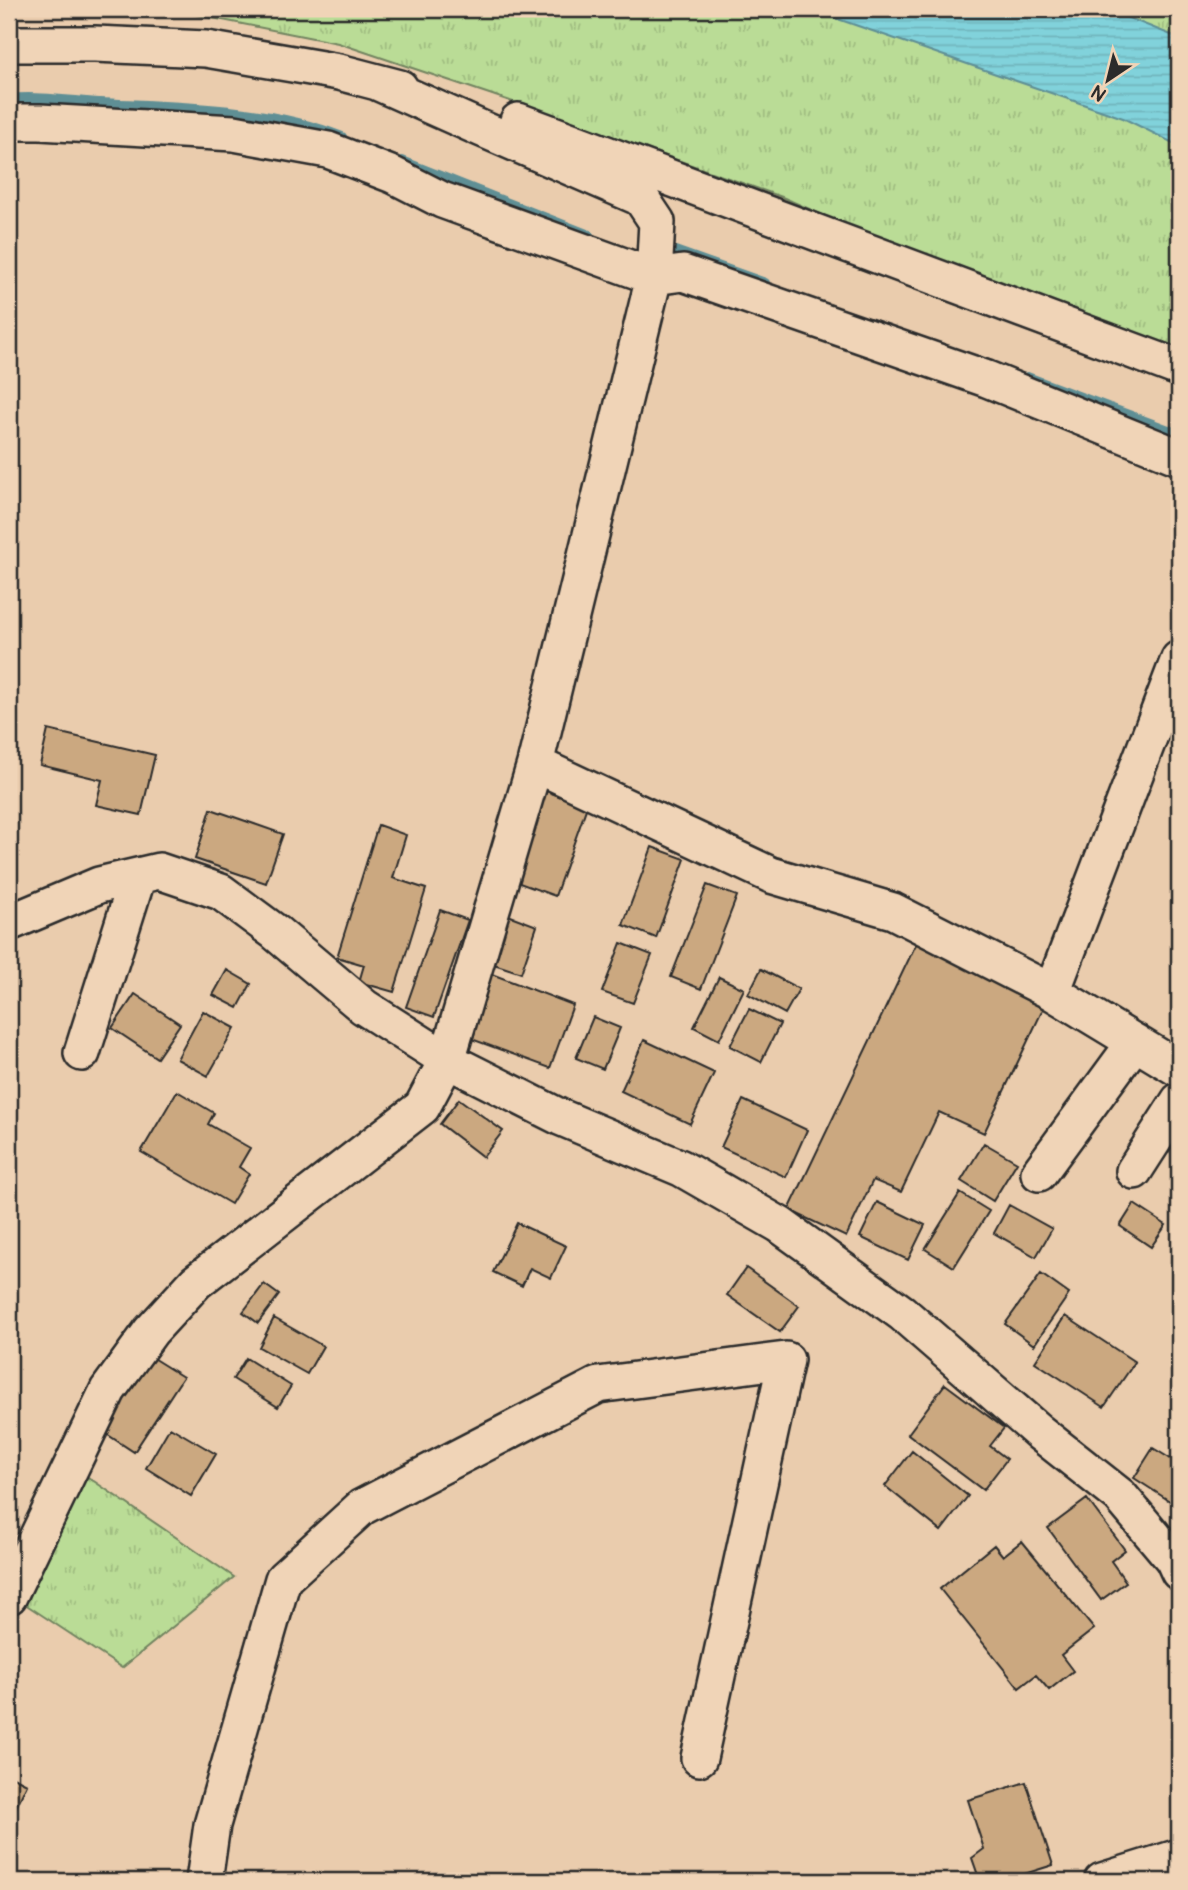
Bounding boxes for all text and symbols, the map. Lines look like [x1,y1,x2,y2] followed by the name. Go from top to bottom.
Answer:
[1072,46,1142,116] north arrow
[1087,80,1111,107] text: N

